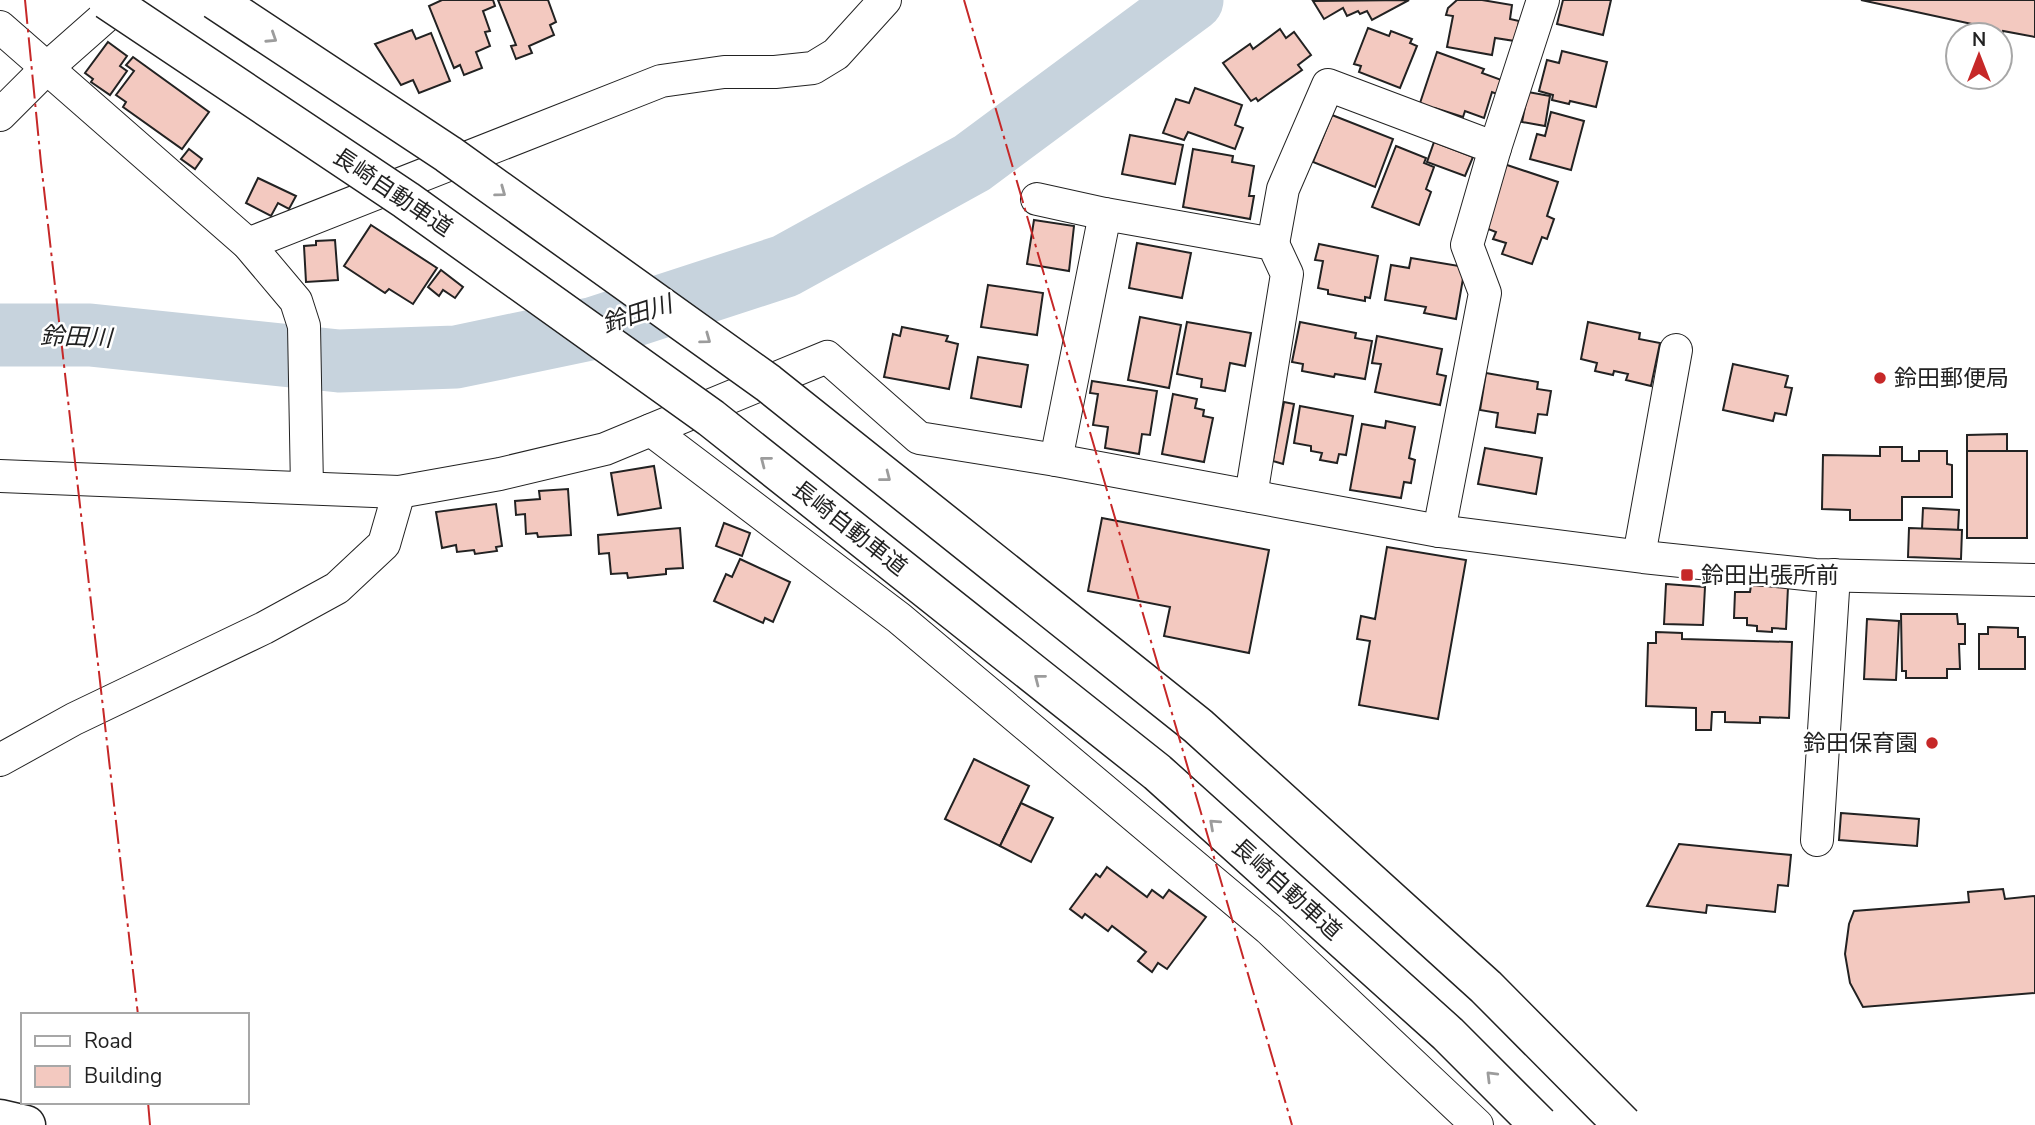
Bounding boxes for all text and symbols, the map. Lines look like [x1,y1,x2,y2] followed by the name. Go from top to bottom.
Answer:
[1944,21,2014,91] north arrow
[1972,27,1986,53] text: N
[264,29,277,42] one-way arrow
[327,141,459,244] street label: 長崎自動車道
[493,184,506,196] one-way arrow
[598,287,679,340] water label: 鈴田川
[39,320,116,354] water label: 鈴田川
[698,331,711,343] one-way arrow
[1894,363,2009,394] place label: 鈴田郵便局
[1872,370,1888,386] marker: 鈴田郵便局
[761,456,773,469] one-way arrow
[879,469,891,482] one-way arrow
[786,474,914,583] street label: 長崎自動車道
[1701,560,1839,591] place label: 鈴田出張所前
[1679,567,1695,583] marker: 鈴田出張所前
[1035,674,1047,687] one-way arrow
[1803,728,1918,759] place label: 鈴田保育園
[1924,735,1940,751] marker: 鈴田保育園
[1210,819,1223,832] one-way arrow
[1225,832,1348,947] street label: 長崎自動車道
[21,1013,248,1104] legend
[84,1027,133,1055] text: Road
[84,1062,162,1090] text: Building
[1486,1072,1499,1085] one-way arrow

